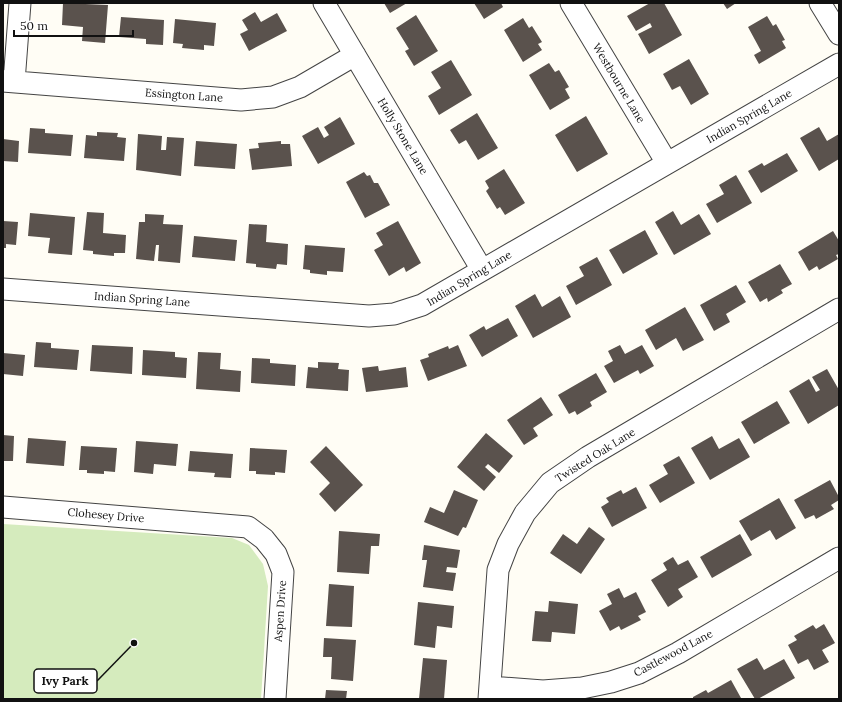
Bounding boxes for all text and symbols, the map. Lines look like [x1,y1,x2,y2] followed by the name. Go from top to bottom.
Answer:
[14,12,133,38] scale bar
[20,18,48,33] text: 50 m
[590,41,648,125] street label: Westbourne Lane
[145,85,223,105] street label: Essington Lane
[704,86,794,146] street label: Indian Spring Lane
[375,95,431,177] street label: Holly Stone Lane
[424,247,514,309] street label: Indian Spring Lane
[93,289,191,309] street label: Indian Spring Lane
[552,425,638,485] street label: Twisted Oak Lane
[67,505,145,525] street label: Clohesey Drive
[271,580,289,643] street label: Aspen Drive
[631,626,715,680] street label: Castlewood Lane
[34,669,97,693] callout: Ivy Park
[41,673,89,688] text: Ivy Park

